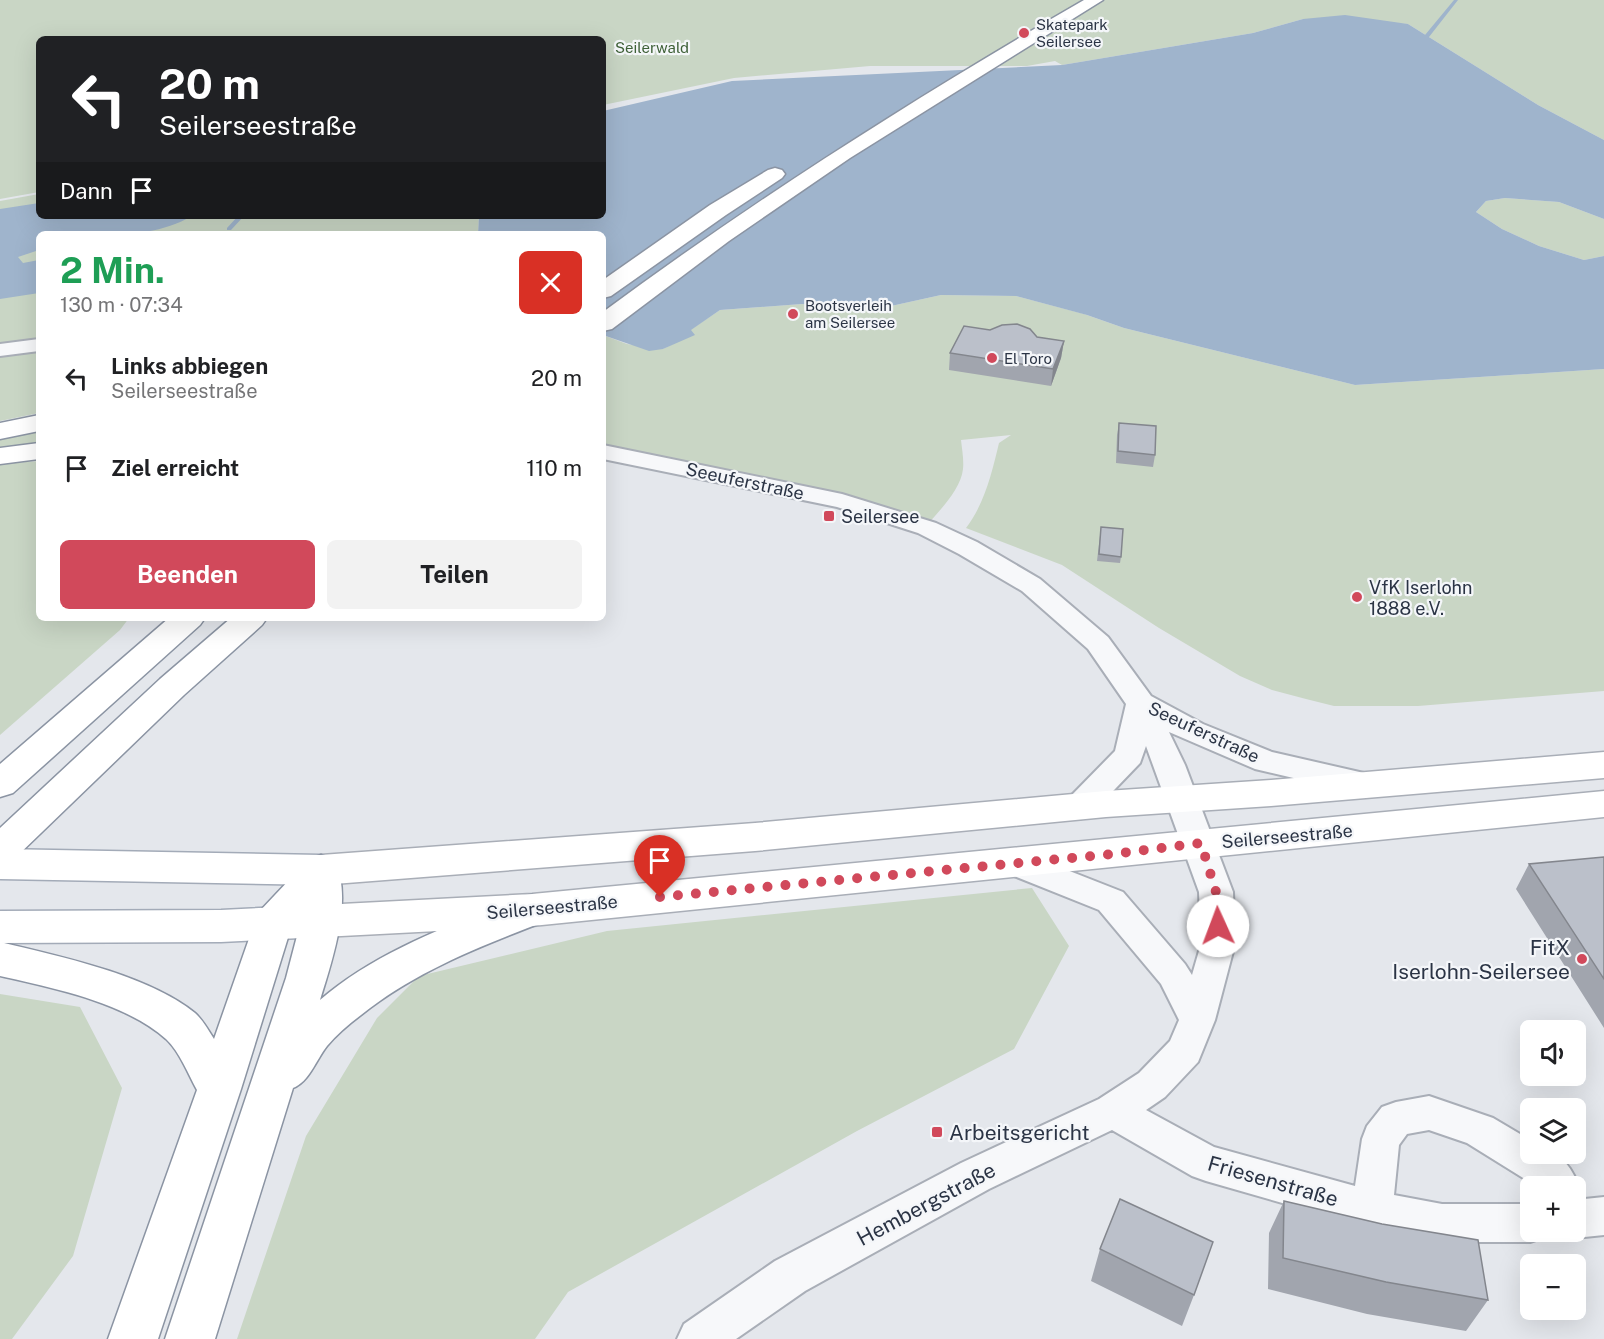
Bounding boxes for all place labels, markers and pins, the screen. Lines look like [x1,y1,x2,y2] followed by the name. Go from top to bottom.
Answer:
[1036,16,1108,50] place label: Skatepark Seilersee
[1017,26,1031,40] marker: Skatepark Seilersee
[805,297,895,331] place label: Bootsverleih am Seilersee
[786,307,800,321] marker: Bootsverleih am Seilersee
[1004,350,1052,367] place label: El Toro
[985,351,999,365] marker: El Toro
[841,506,920,527] place label: Seilersee
[822,509,836,523] marker: Seilersee
[1369,577,1472,619] place label: VfK Iserlohn 1888 e.V.
[1350,590,1364,604] marker: VfK Iserlohn 1888 e.V.
[634,835,685,897] pin
[1392,935,1570,984] place label: FitX Iserlohn-Seilersee
[1575,952,1589,966] marker: FitX Iserlohn-Seilersee
[949,1120,1090,1145] place label: Arbeitsgericht
[930,1125,944,1139] marker: Arbeitsgericht

